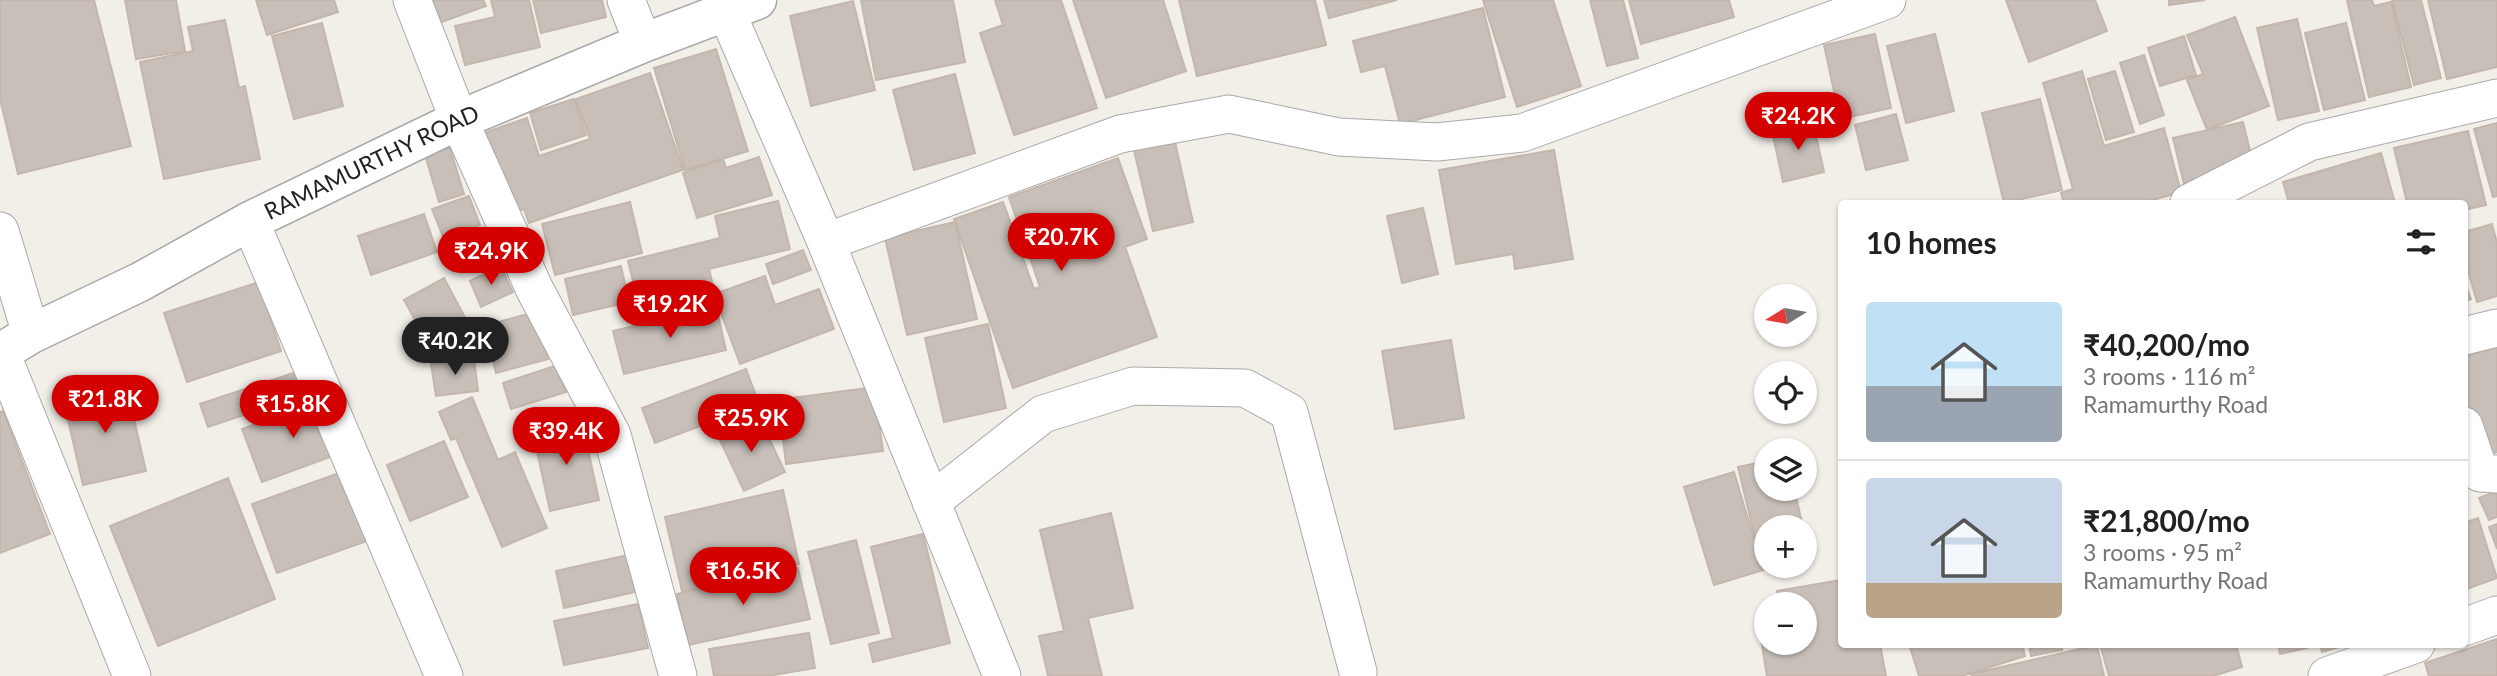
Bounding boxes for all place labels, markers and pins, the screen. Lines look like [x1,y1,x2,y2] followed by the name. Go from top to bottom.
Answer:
[1741,92,1855,152] pin: ₹24.2K
[1004,214,1118,273] pin: ₹20.7K
[434,228,548,287] pin: ₹24.9K
[613,280,727,340] pin: ₹19.2K
[398,318,512,377] pin: ₹40.2K
[48,376,162,435] pin: ₹21.8K
[236,380,350,440] pin: ₹15.8K
[694,394,808,454] pin: ₹25.9K
[509,407,623,467] pin: ₹39.4K
[686,548,800,607] pin: ₹16.5K

